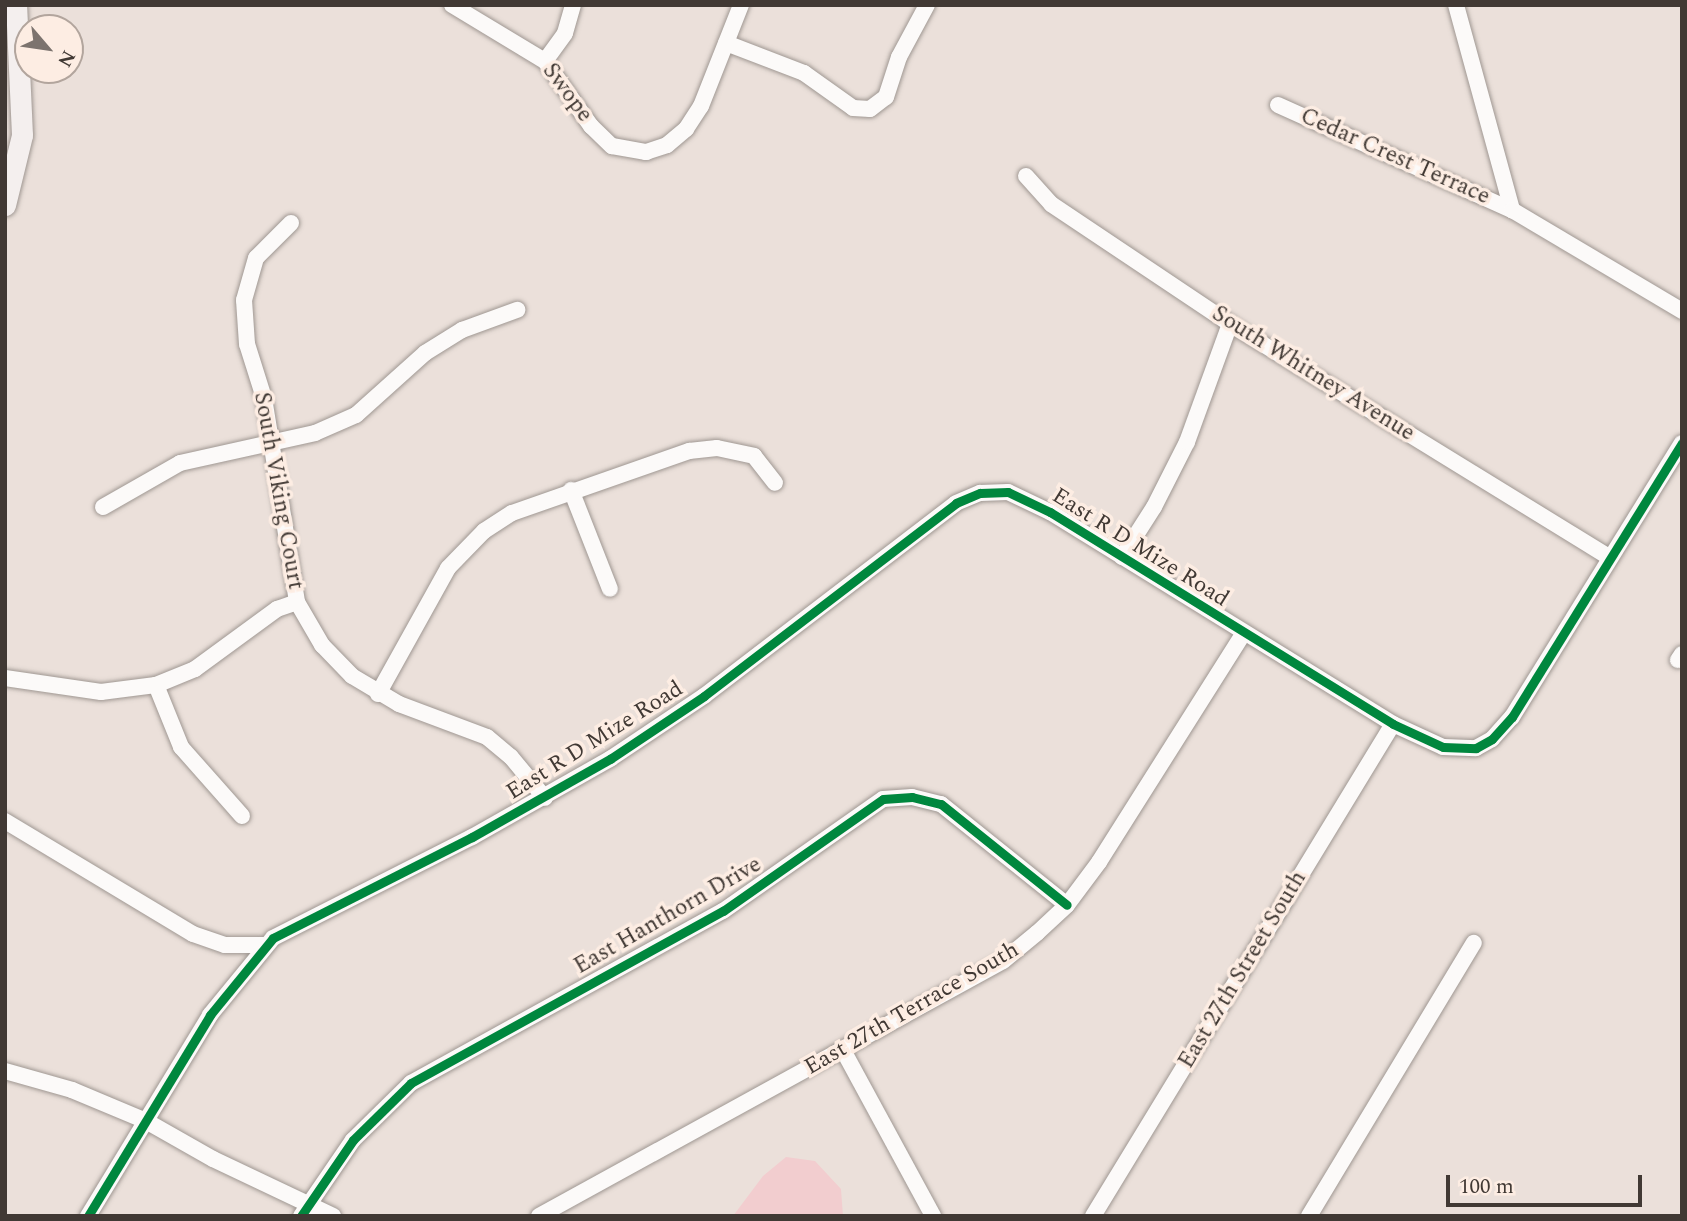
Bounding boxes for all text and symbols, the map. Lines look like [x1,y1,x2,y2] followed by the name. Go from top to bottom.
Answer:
[14,14,84,84] north arrow
[50,45,83,72] text: N
[536,58,598,128] street label: Swope
[1296,103,1494,211] street label: Cedar Crest Terrace
[1207,300,1419,448] street label: South Whitney Avenue
[247,390,309,592] street label: South Viking Court
[1047,482,1233,614] street label: East R D Mize Road
[502,675,688,807] street label: East R D Mize Road
[569,851,767,981] street label: East Hanthorn Drive
[1173,866,1313,1074] street label: East 27th Street South
[800,936,1024,1082] street label: East 27th Terrace South
[1449,1162,1645,1206] scale bar
[1459,1171,1514,1203] text: 100 m

